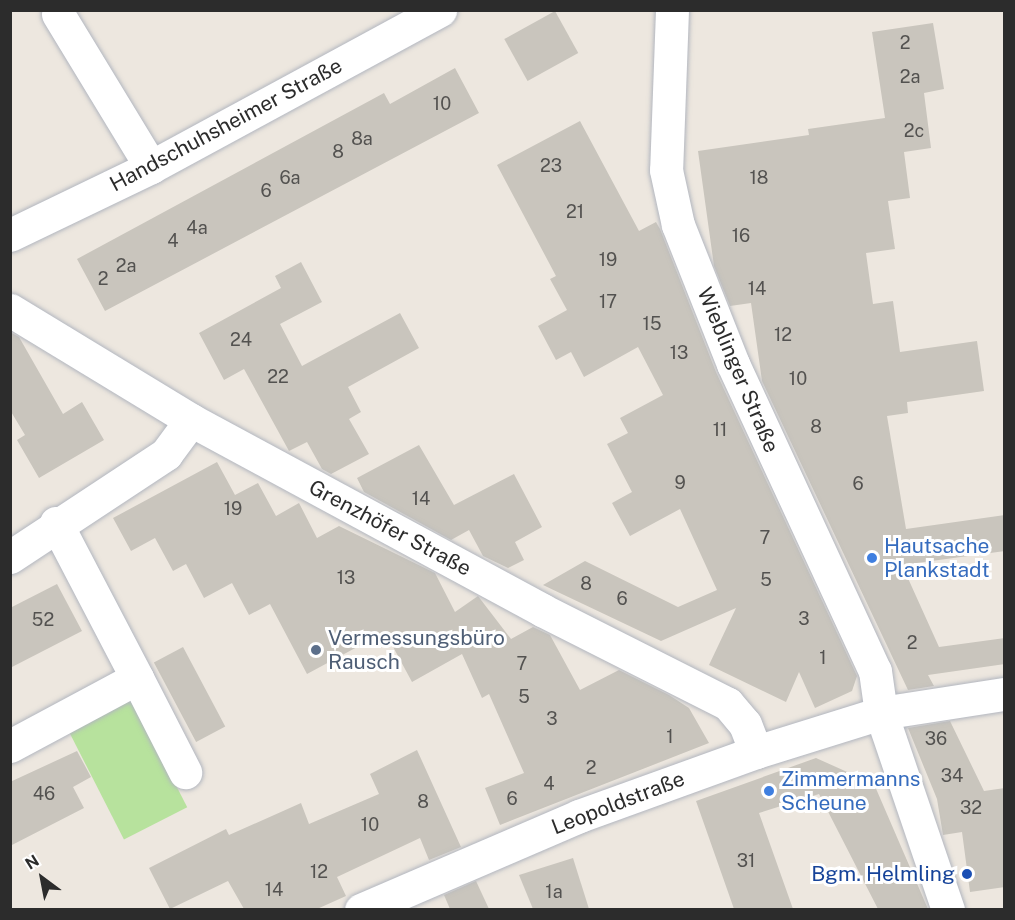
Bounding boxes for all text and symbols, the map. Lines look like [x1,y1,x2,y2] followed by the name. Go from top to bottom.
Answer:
[900,32,910,54] house number: 2
[106,53,346,197] street label: Handschuhsheimer Straße
[900,66,920,88] house number: 2a
[433,93,451,115] house number: 10
[904,120,924,142] house number: 2c
[351,128,373,150] house number: 8a
[332,141,344,163] house number: 8
[540,155,562,177] house number: 23
[279,167,301,189] house number: 6a
[750,167,768,189] house number: 18
[260,180,272,202] house number: 6
[566,201,584,223] house number: 21
[186,217,208,239] house number: 4a
[732,225,750,247] house number: 16
[167,230,179,252] house number: 4
[599,249,617,271] house number: 19
[116,255,136,277] house number: 2a
[98,268,108,290] house number: 2
[748,278,766,300] house number: 14
[692,284,784,456] street label: Wieblinger Straße
[599,291,617,313] house number: 17
[643,313,661,335] house number: 15
[774,324,792,346] house number: 12
[230,329,252,351] house number: 24
[670,342,688,364] house number: 13
[267,366,289,388] house number: 22
[789,368,807,390] house number: 10
[810,416,822,438] house number: 8
[713,419,727,441] house number: 11
[674,472,686,494] house number: 9
[852,473,864,495] house number: 6
[305,475,475,581] street label: Grenzhöfer Straße
[412,488,430,510] house number: 14
[224,498,242,520] house number: 19
[760,527,770,549] house number: 7
[884,533,990,583] place label: Hautsache Plankstadt
[865,551,879,565] marker: Hautsache Plankstadt
[337,567,355,589] house number: 13
[760,569,772,591] house number: 5
[580,573,592,595] house number: 8
[616,588,628,610] house number: 6
[798,608,810,630] house number: 3
[32,609,54,631] house number: 52
[328,625,505,675] place label: Vermessungsbüro Rausch
[907,632,917,654] house number: 2
[309,643,323,657] marker: Vermessungsbüro Rausch
[819,647,827,669] house number: 1
[517,653,527,675] house number: 7
[518,686,530,708] house number: 5
[546,708,558,730] house number: 3
[666,726,674,748] house number: 1
[925,728,947,750] house number: 36
[586,757,596,779] house number: 2
[941,765,963,787] house number: 34
[548,766,688,840] street label: Leopoldstraße
[781,766,920,816] place label: Zimmermanns Scheune
[543,773,555,795] house number: 4
[33,783,55,805] house number: 46
[762,784,776,798] marker: Zimmermanns Scheune
[506,788,518,810] house number: 6
[417,791,429,813] house number: 8
[960,797,982,819] house number: 32
[361,814,379,836] house number: 10
[12,848,72,908] north arrow
[737,850,755,872] house number: 31
[22,851,43,874] text: N
[310,861,328,883] house number: 12
[811,861,955,887] place label: Bgm. Helmling
[960,867,974,881] marker: Bgm. Helmling
[265,879,283,901] house number: 14
[545,881,563,903] house number: 1a

